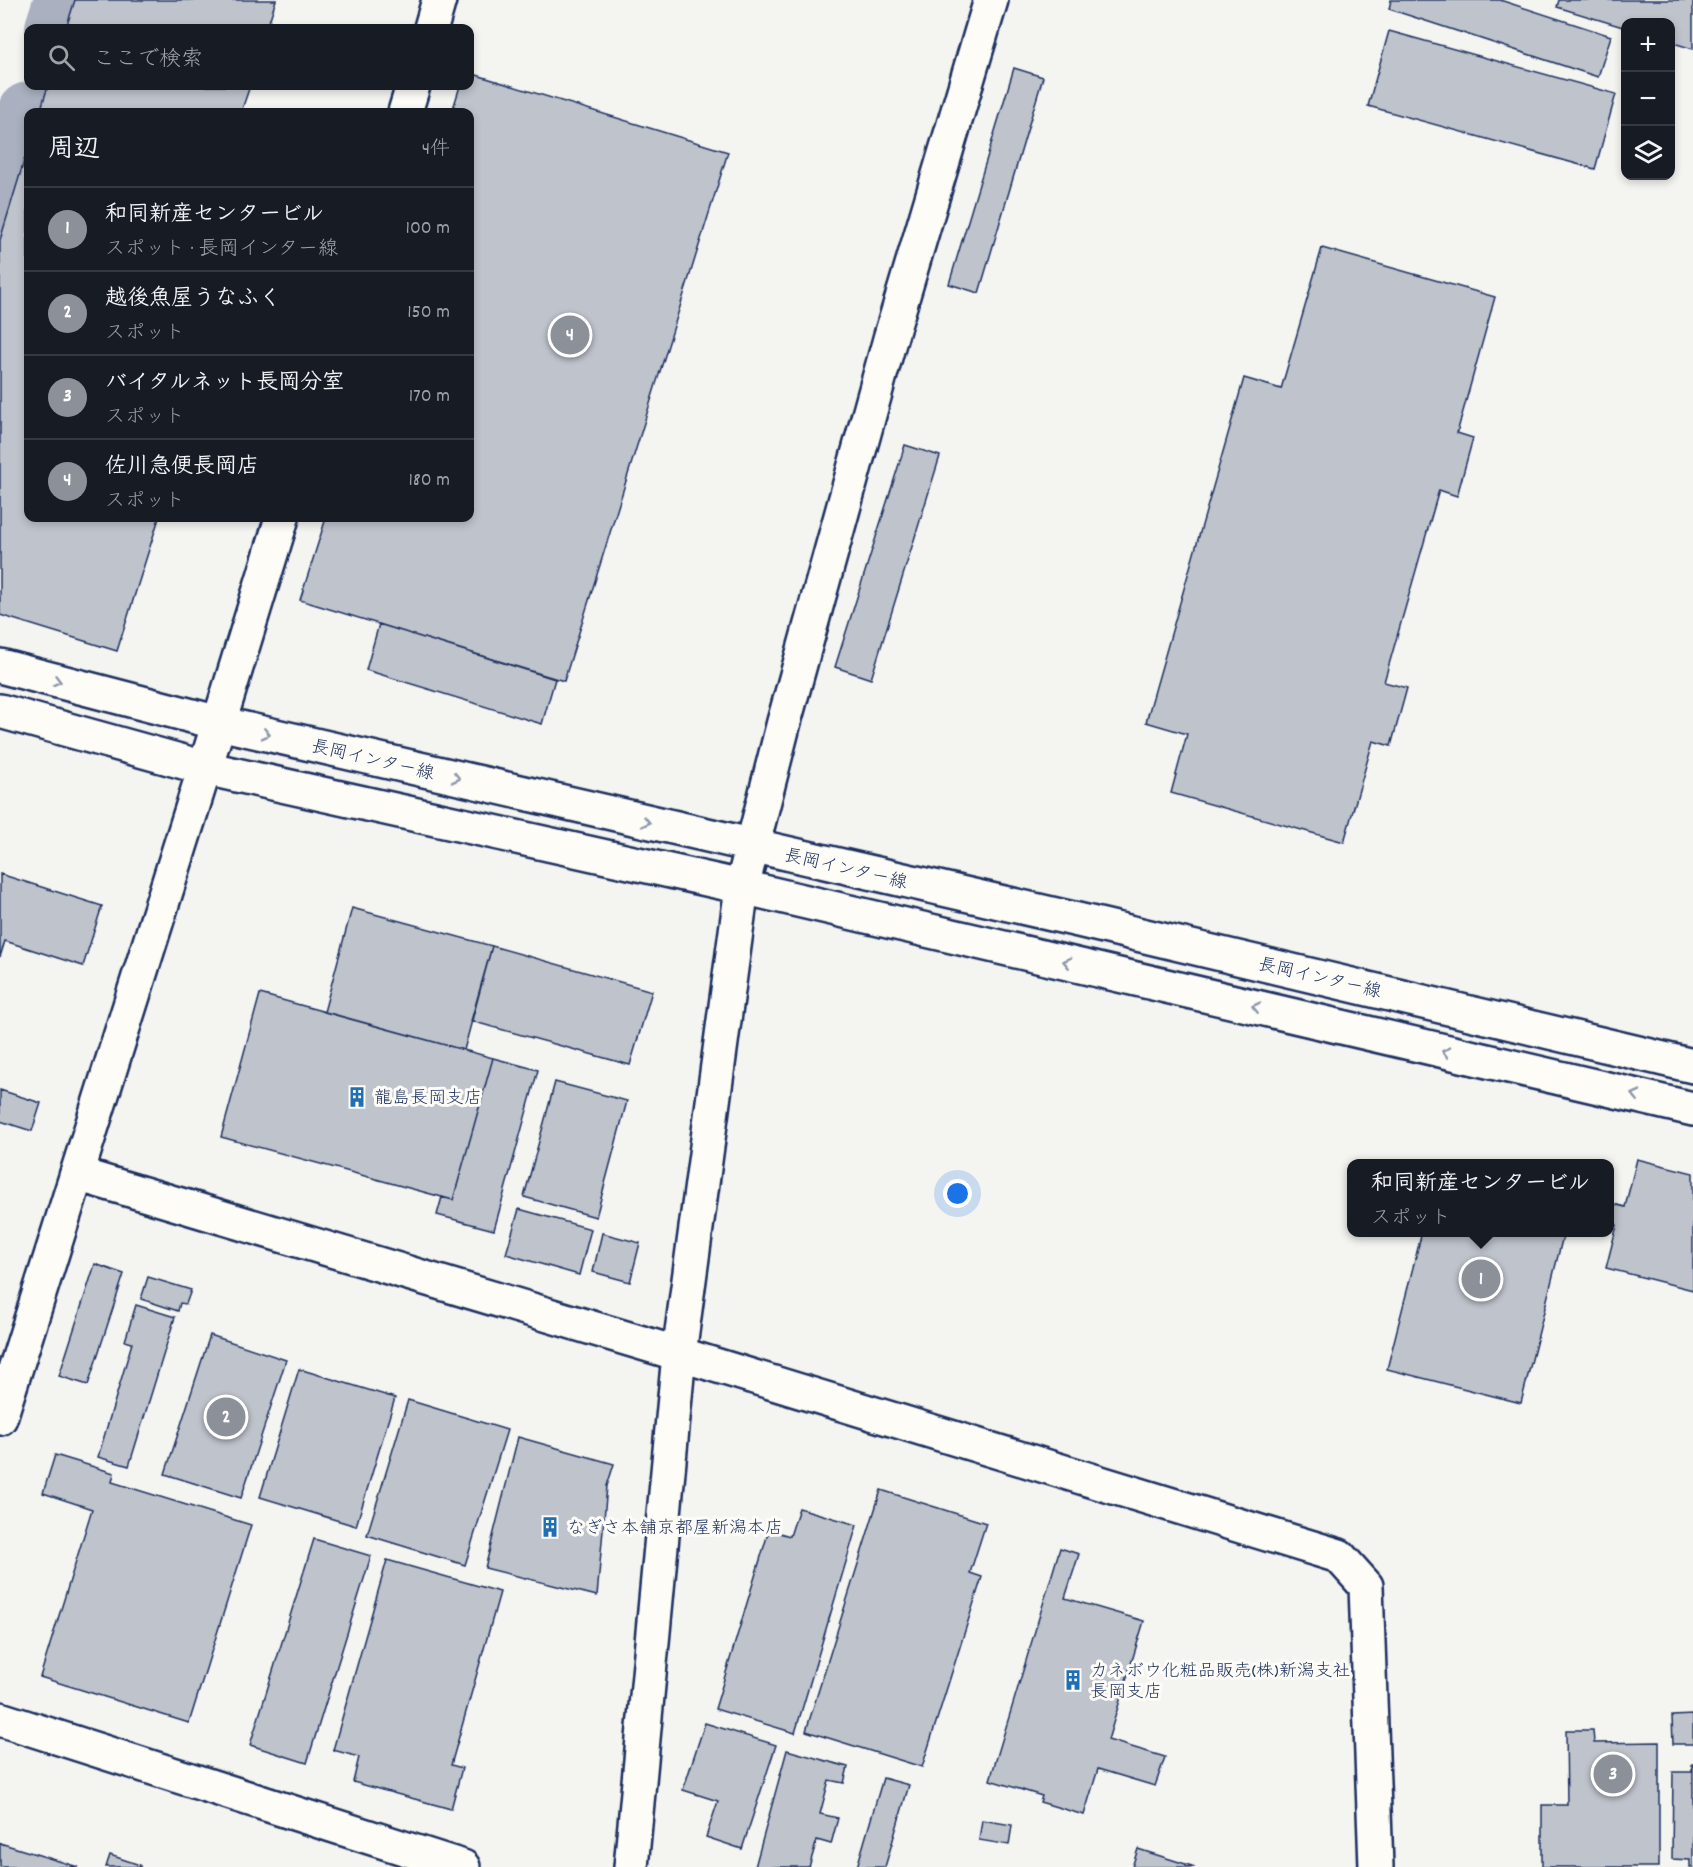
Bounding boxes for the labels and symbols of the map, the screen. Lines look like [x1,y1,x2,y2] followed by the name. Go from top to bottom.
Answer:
[550,312,590,358] pin: 4
[51,674,61,687] one-way arrow
[261,727,271,740] one-way arrow
[309,735,436,788] street label: 長岡インター線
[451,771,461,784] one-way arrow
[641,815,651,828] one-way arrow
[782,844,909,897] street label: 長岡インター線
[1256,953,1383,1006] street label: 長岡インター線
[1062,956,1072,969] one-way arrow
[1251,1001,1261,1014] one-way arrow
[1441,1046,1451,1059] one-way arrow
[345,1085,369,1109] building icon: 龍島長岡支店
[374,1087,482,1112] place label: 龍島長岡支店
[1631,1089,1641,1102] one-way arrow
[943,1179,972,1208] your location
[1462,1256,1500,1302] pin: 1
[206,1394,246,1440] pin: 2
[538,1515,562,1539] building icon: なぎさ本舗京都屋新潟本店
[567,1517,783,1542] place label: なぎさ本舗京都屋新潟本店
[1090,1660,1351,1706] place label: カネボウ化粧品販売(株)新潟支社 長岡支店
[1061,1668,1085,1692] building icon: カネボウ化粧品販売(株)新潟支社 長岡支店
[1594,1752,1632,1796] pin: 3

